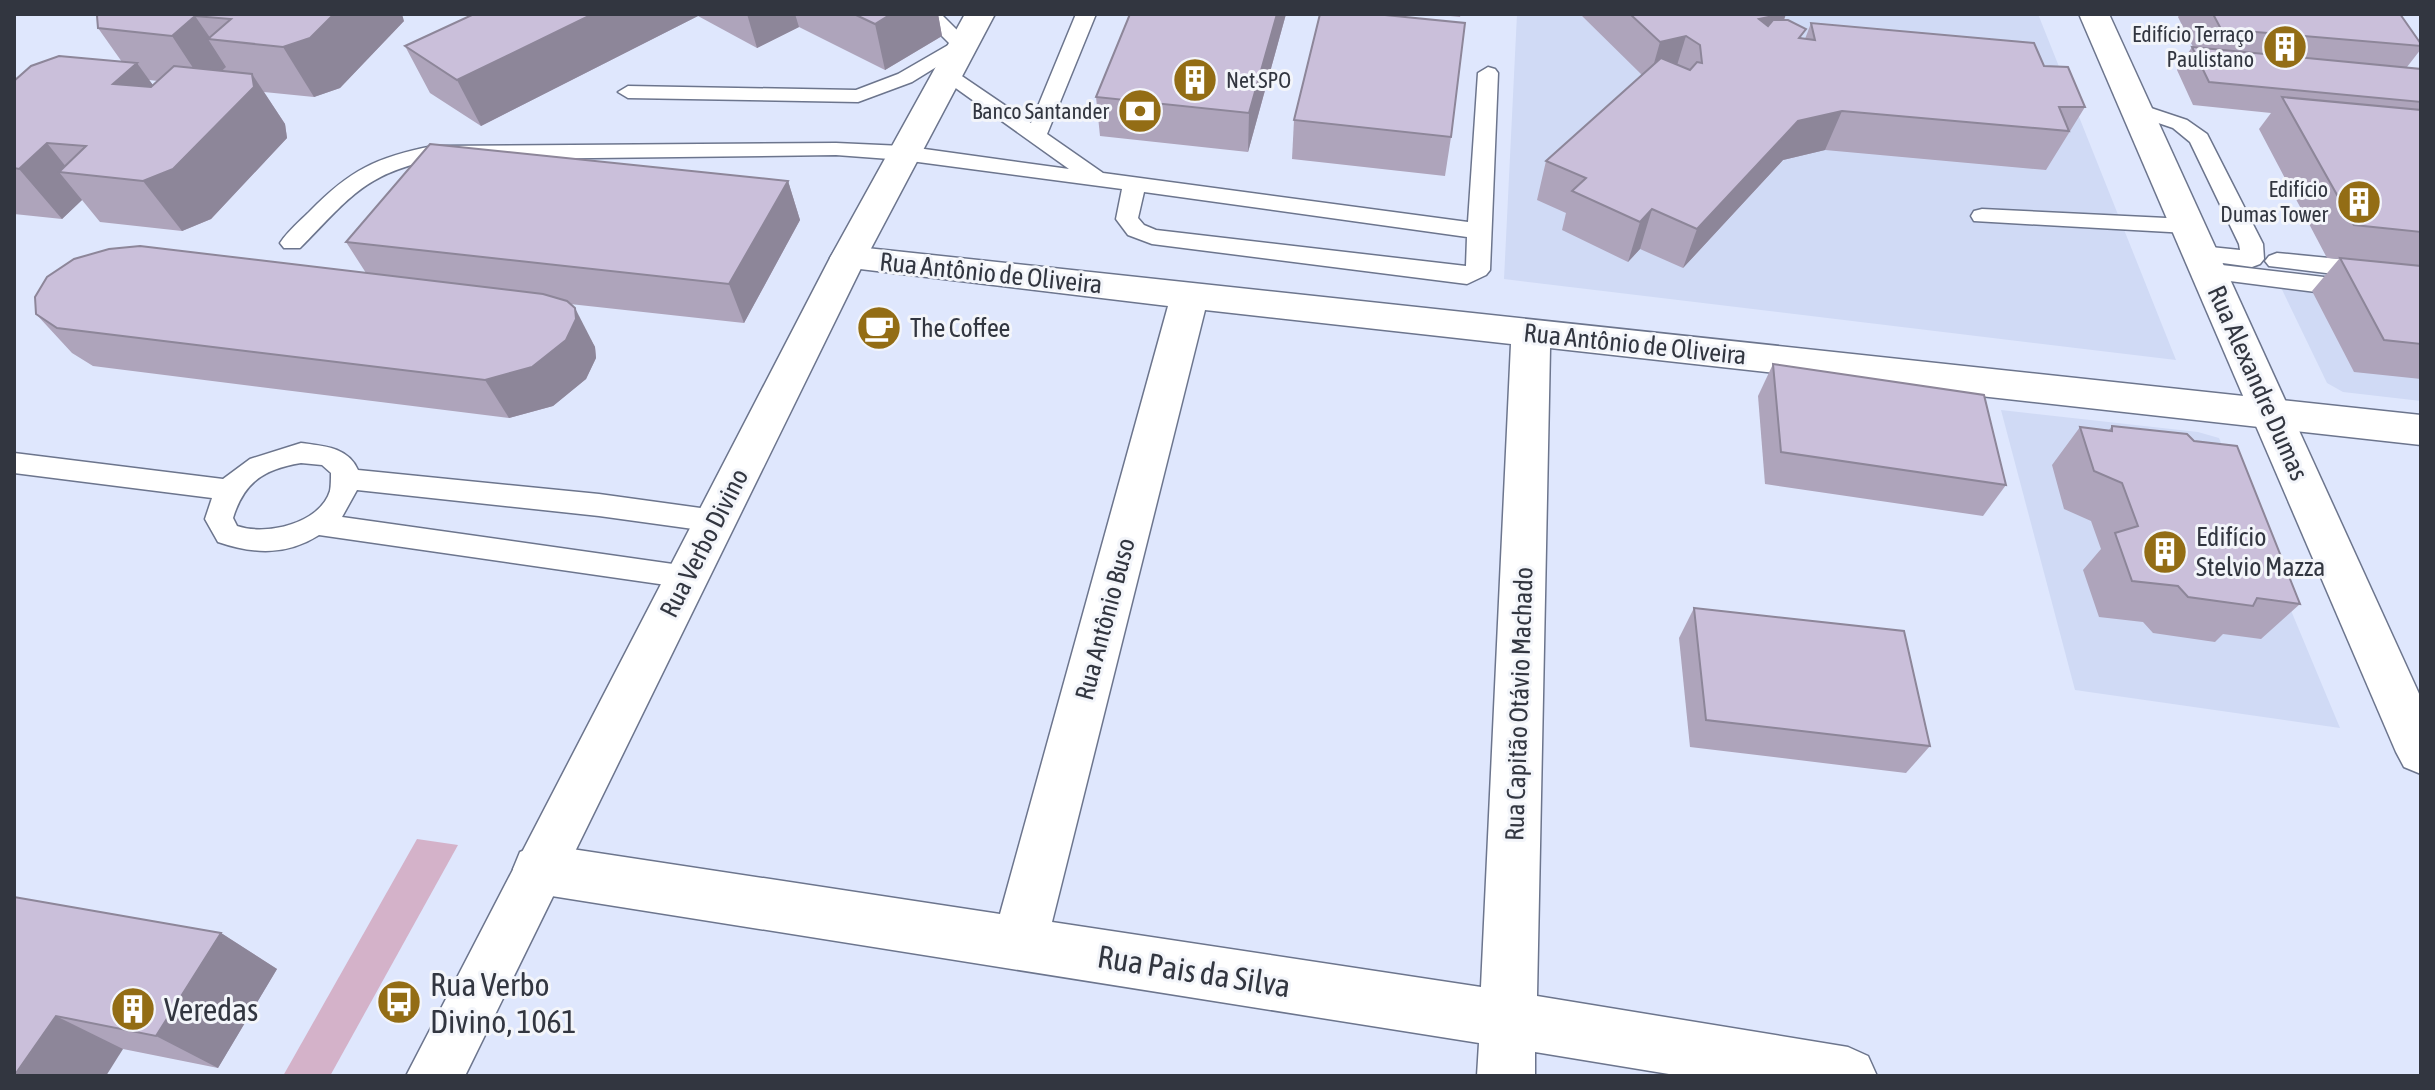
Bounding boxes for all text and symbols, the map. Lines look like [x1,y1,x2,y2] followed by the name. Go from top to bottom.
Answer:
[2132,21,2254,72] place label: Edifício Terraço Paulistano
[2261,23,2309,71] building icon: Edifício Terraço Paulistano
[1171,56,1219,104] building icon: Net SPO
[1226,67,1291,93] place label: Net SPO
[1116,87,1164,135] bank icon: Banco Santander
[972,98,1110,124] place label: Banco Santander
[2220,176,2329,227] place label: Edifício Dumas Tower
[2335,178,2383,226] building icon: Edifício Dumas Tower
[878,246,1104,300] street label: Rua Antônio de Oliveira
[2202,281,2314,485] street label: Rua Alexandre Dumas
[855,304,903,352] cafe icon: The Coffee
[910,313,1010,343] place label: The Coffee
[1522,317,1748,371] street label: Rua Antônio de Oliveira
[654,464,754,622] street label: Rua Verbo Divino
[2196,522,2325,582] place label: Edifício Stelvio Mazza
[2141,528,2189,576] building icon: Edifício Stelvio Mazza
[1069,535,1141,703] street label: Rua Antônio Buso
[1499,566,1539,842] street label: Rua Capitão Otávio Machado
[1095,937,1293,1005] street label: Rua Pais da Silva
[430,966,577,1040] place label: Rua Verbo Divino, 1061
[375,978,423,1026] bus stop icon: Rua Verbo Divino, 1061
[109,985,157,1033] building icon: Veredas
[164,991,258,1028] place label: Veredas

